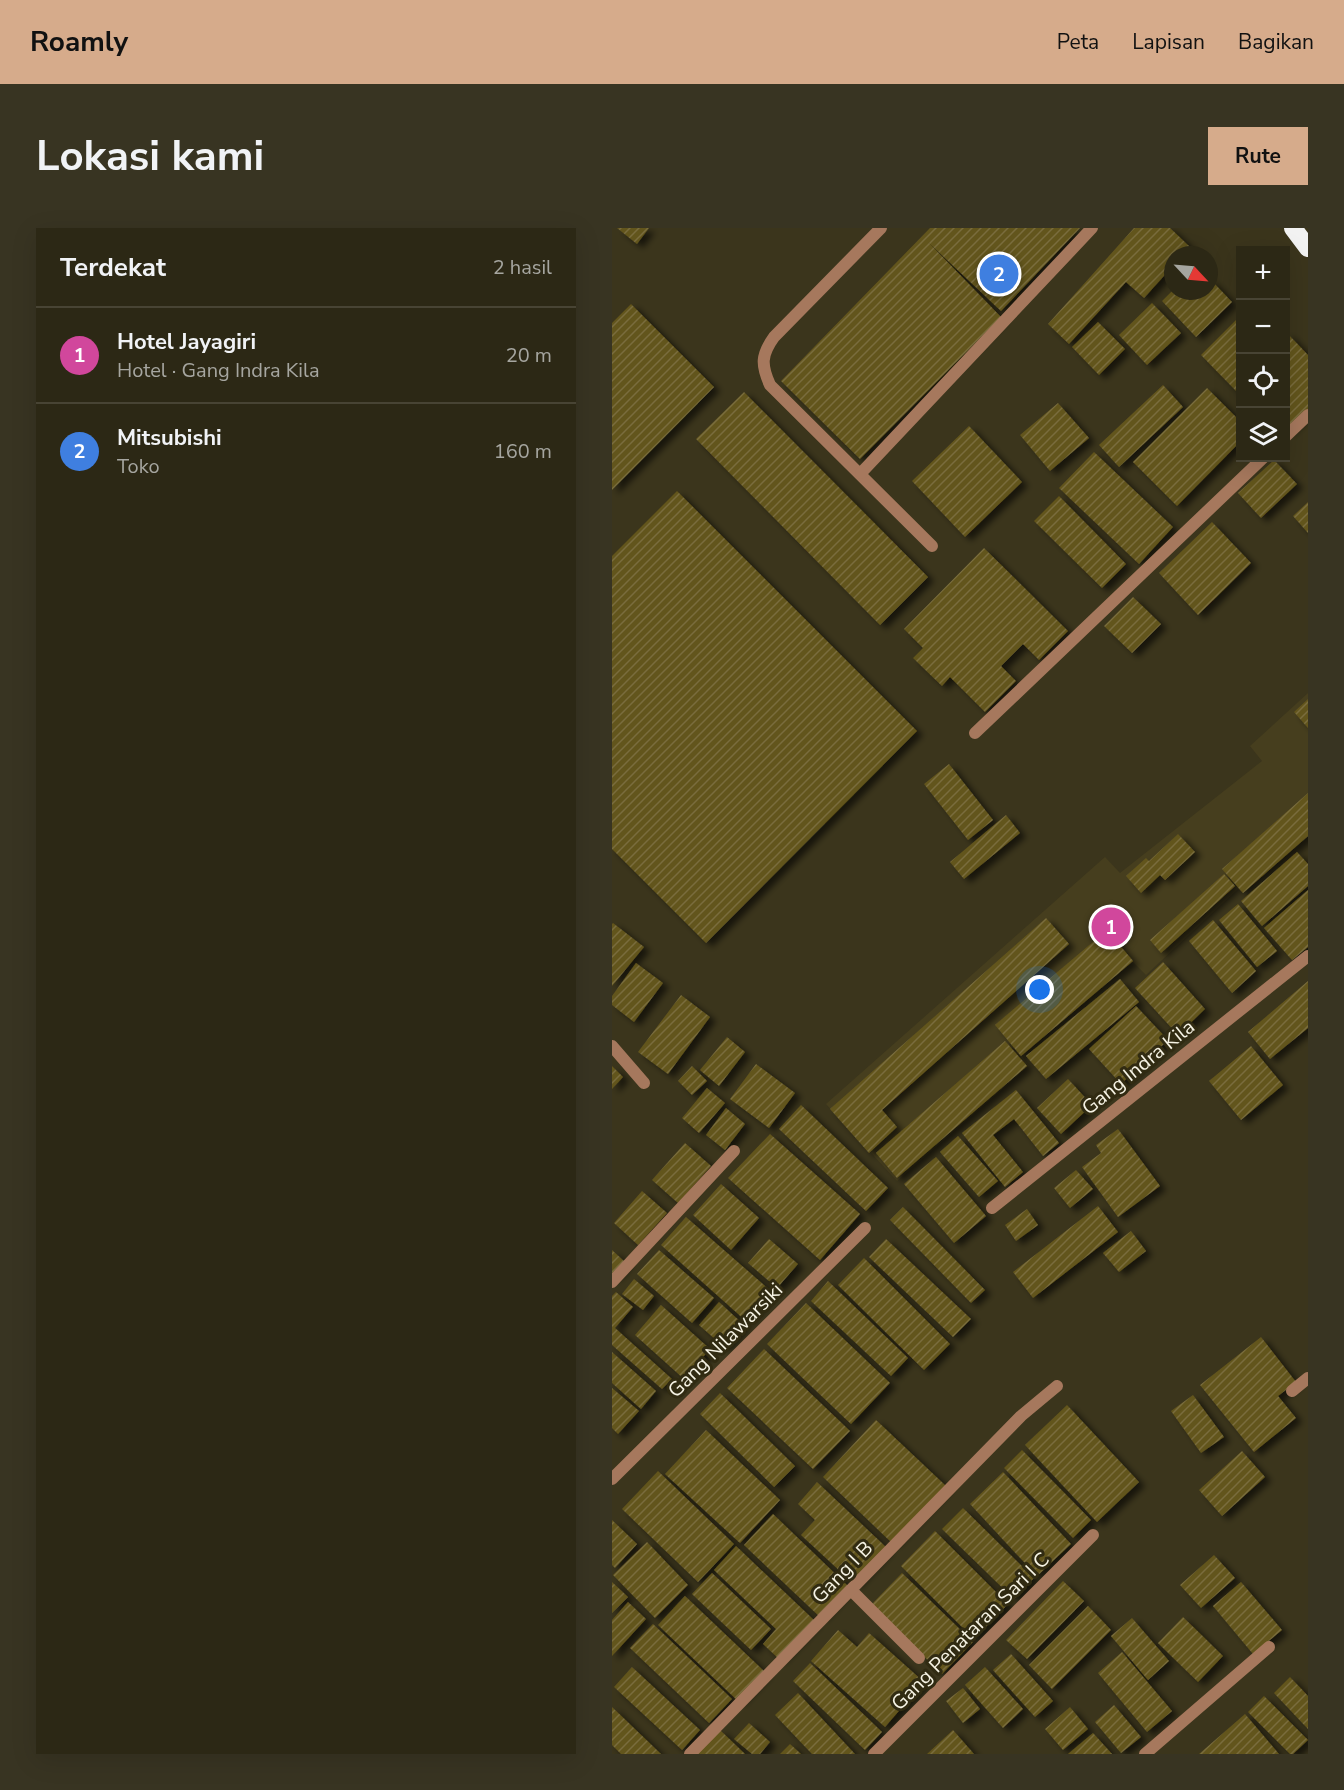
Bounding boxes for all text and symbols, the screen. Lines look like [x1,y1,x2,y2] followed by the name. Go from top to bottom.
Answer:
[30,23,128,61] text: Roamly
[1057,28,1099,56] text: Peta
[1132,28,1205,56] text: Lapisan
[1238,28,1314,56] text: Bagikan
[1208,127,1308,185] button: Rute
[36,128,264,185] text: Lokasi kami
[1164,246,1218,300] north arrow
[1236,246,1290,462] map controls
[1236,246,1290,300] button: +
[60,250,166,285] text: Terdekat
[980,252,1018,296] pin: 2
[493,254,552,281] text: 2 hasil
[1236,300,1290,354] button: −
[117,327,256,357] text: Hotel Jayagiri
[74,342,86,369] text: 1
[506,342,552,369] text: 20 m
[1236,354,1290,408] button: locate
[117,357,319,384] text: Hotel · Gang Indra Kila
[1236,408,1290,462] button: layers
[117,423,222,453] text: Mitsubishi
[74,438,86,465] text: 2
[494,438,552,465] text: 160 m
[117,453,160,480] text: Toko
[1092,904,1130,950] pin: 1
[1025,975,1054,1004] your location
[1076,1013,1200,1121] street label: Gang Indra Kila
[662,1277,789,1404] street label: Gang Nilawarsiki
[806,1535,879,1609] street label: Gang I B
[885,1546,1055,1716] street label: Gang Penataran Sari I C

